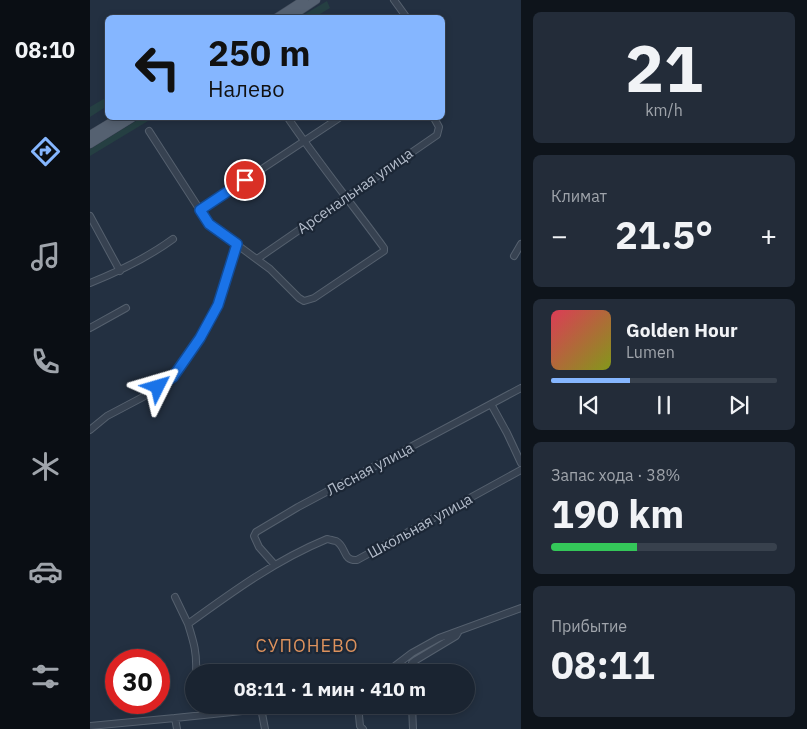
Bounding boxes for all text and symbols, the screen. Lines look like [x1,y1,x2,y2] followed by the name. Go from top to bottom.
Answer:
[625,25,703,110] text: 21
[208,30,311,76] text: 250 m
[15,35,75,64] text: 08:10
[125,35,190,100] icon: left
[208,74,285,103] text: Налево
[645,100,683,120] text: km/h
[28,134,63,169] icon: directions
[293,143,416,238] street label: Арсенальная улица
[224,159,266,201] pin
[231,166,259,194] icon: arrive
[551,186,607,206] text: Климат
[615,210,713,259] text: 21.5°
[551,217,568,254] text: −
[760,217,777,254] text: +
[28,239,63,274] icon: music
[626,318,738,342] text: Golden Hour
[626,342,675,362] text: Lumen
[28,344,63,379] icon: phone
[131,360,183,412] position arrow
[575,391,603,419] icon: previous
[650,391,678,419] icon: pause
[725,391,753,419] icon: next
[323,438,417,499] street label: Лесная улица
[28,449,63,484] icon: climate
[551,465,680,485] text: Запас хода · 38%
[364,489,475,562] street label: Школьная улица
[551,489,684,538] text: 190 km
[28,554,63,589] icon: car
[551,616,627,636] text: Прибытие
[256,634,358,657] district label: СУПОНЕВО
[551,640,655,689] text: 08:11
[105,649,170,714] speed limit sign: 30
[28,659,63,694] icon: filters
[234,677,426,701] text: 08:11 · 1 мин · 410 m

